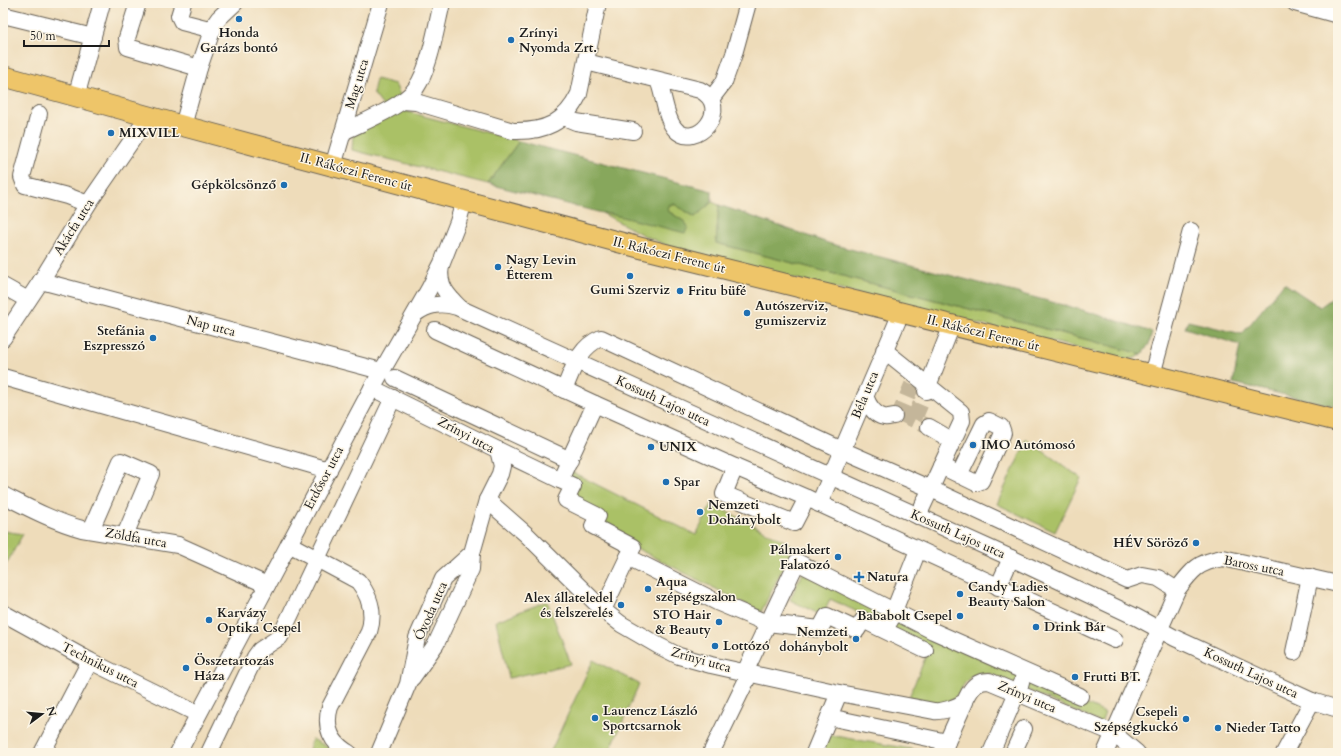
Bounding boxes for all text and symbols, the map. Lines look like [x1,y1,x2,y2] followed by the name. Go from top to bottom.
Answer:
[234,14,244,24] marker: Honda Garázs bontó
[24,22,109,48] scale bar
[200,24,278,57] place label: Honda Garázs bontó
[519,24,597,57] place label: Zrínyi Nyomda Zrt.
[30,28,57,44] text: 50 m
[506,35,516,45] marker: Zrínyi Nyomda Zrt.
[341,56,373,111] street label: Mag utca
[119,124,180,142] place label: MIXVILL
[106,128,116,138] marker: MIXVILL
[298,148,414,196] street label: II. Rákóczi Ferenc út
[191,176,276,194] place label: Gépkölcsönző
[279,180,289,190] marker: Gépkölcsönző
[50,195,99,259] street label: Akácfa utca
[611,232,727,278] street label: II. Rákóczi Ferenc út
[506,251,577,284] place label: Nagy Levin Étterem
[493,262,503,272] marker: Nagy Levin Étterem
[625,271,635,281] marker: Gumi Szerviz
[590,281,671,299] place label: Gumi Szerviz
[688,282,746,300] place label: Fritu büfé
[675,286,685,296] marker: Fritu büfé
[755,297,829,330] place label: Autószerviz, gumiszerviz
[742,308,752,318] marker: Autószerviz, gumiszerviz
[925,310,1041,356] street label: II. Rákóczi Ferenc út
[185,311,238,341] street label: Nap utca
[83,322,146,355] place label: Stefánia Eszpresszó
[148,333,158,343] marker: Stefánia Eszpresszó
[847,368,883,422] street label: Béla utca
[613,371,713,431] street label: Kossuth Lajos utca
[434,413,498,458] street label: Zrínyi utca
[981,436,1076,454] place label: IMO Autómosó
[659,438,697,456] place label: UNIX
[968,440,978,450] marker: IMO Autómosó
[646,442,656,452] marker: UNIX
[300,443,348,513] street label: Erdősor utca
[674,473,701,491] place label: Spar
[661,477,671,487] marker: Spar
[708,496,781,529] place label: Nemzeti Dohánybolt
[908,505,1009,563] street label: Kossuth Lajos utca
[695,507,705,517] marker: Nemzeti Dohánybolt
[104,524,169,552] street label: Zöldfa utca
[1113,534,1188,552] place label: HÉV Söröző
[1191,538,1201,548] marker: HÉV Söröző
[770,541,830,574] place label: Pálmakert Falatozó
[1222,551,1286,581] street label: Baross utca
[833,552,843,562] marker: Pálmakert Falatozó
[867,568,909,586] place label: Natura
[854,572,864,582] marker: Natura
[656,573,737,606] place label: Aqua szépségszalon
[410,578,452,643] street label: Óvoda utca
[968,578,1048,611] place label: Candy Ladies Beauty Salon
[643,584,653,594] marker: Aqua szépségszalon
[524,589,613,622] place label: Alex állateledel és felszerelés
[955,589,965,599] marker: Candy Ladies Beauty Salon
[616,600,626,610] marker: Alex állateledel és felszerelés
[217,604,301,637] place label: Karvázy Optika Csepel
[653,606,712,639] place label: STO Hair & Beauty
[857,607,952,625] place label: Bababolt Csepel
[955,611,965,621] marker: Bababolt Csepel
[204,615,214,625] marker: Karvázy Optika Csepel
[714,617,724,627] marker: STO Hair & Beauty
[1044,618,1106,636] place label: Drink Bár
[1031,622,1041,632] marker: Drink Bár
[779,623,848,656] place label: Nemzeti dohánybolt
[851,634,861,644] marker: Nemzeti dohánybolt
[723,637,770,655] place label: Lottózó
[58,638,142,692] street label: Technikus utca
[710,641,720,651] marker: Lottózó
[669,643,734,677] street label: Zrínyi utca
[1201,643,1301,703] street label: Kossuth Lajos utca
[194,652,274,685] place label: Összetartozás Háza
[181,663,191,673] marker: Összetartozás Háza
[1083,668,1141,686] place label: Frutti BT.
[1070,672,1080,682] marker: Frutti BT.
[995,677,1059,718] street label: Zrínyi utca
[22,694,62,734] north arrow
[603,702,698,735] place label: Laurencz László Sportcsarnok
[1094,703,1178,736] place label: Csepeli Szépségkuckó
[43,705,60,718] text: N
[590,713,600,723] marker: Laurencz László Sportcsarnok
[1181,714,1191,724] marker: Csepeli Szépségkuckó
[1226,719,1301,737] place label: Nieder Tatto
[1213,723,1223,733] marker: Nieder Tatto

